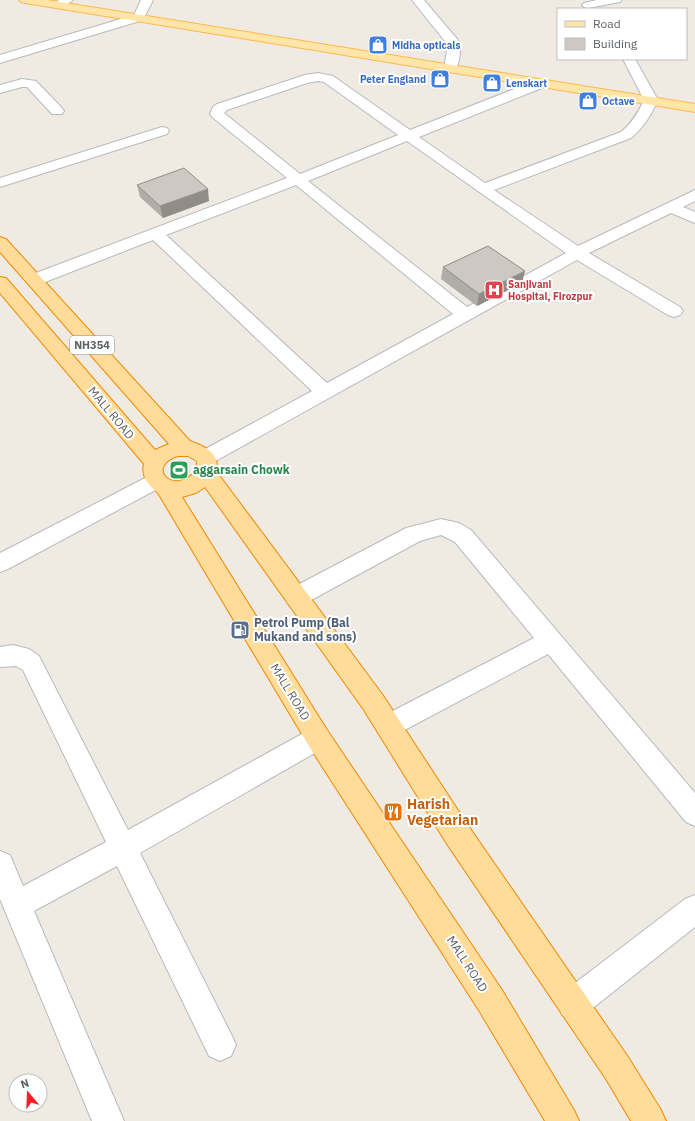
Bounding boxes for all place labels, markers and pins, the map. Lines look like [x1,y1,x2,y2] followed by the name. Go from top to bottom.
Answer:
[367,34,389,56] shop icon: Midha opticals
[392,39,460,52] place label: Midha opticals
[429,68,451,90] shop icon: Peter England
[481,72,503,94] shop icon: Lenskart
[360,73,426,86] place label: Peter England
[506,77,547,90] place label: Lenskart
[577,90,599,112] shop icon: Octave
[602,95,635,108] place label: Octave
[508,278,593,303] place label: Sanjivani Hospital, Firozpur
[483,279,505,301] hospital icon: Sanjivani Hospital, Firozpur
[168,459,190,481] sports icon: aggarsain Chowk
[193,462,290,477] place label: aggarsain Chowk
[254,615,356,644] place label: Petrol Pump (Bal Mukand and sons)
[229,619,251,641] fuel station icon: Petrol Pump (Bal Mukand and sons)
[407,795,478,829] place label: Harish Vegetarian
[382,801,404,823] restaurant icon: Harish Vegetarian

